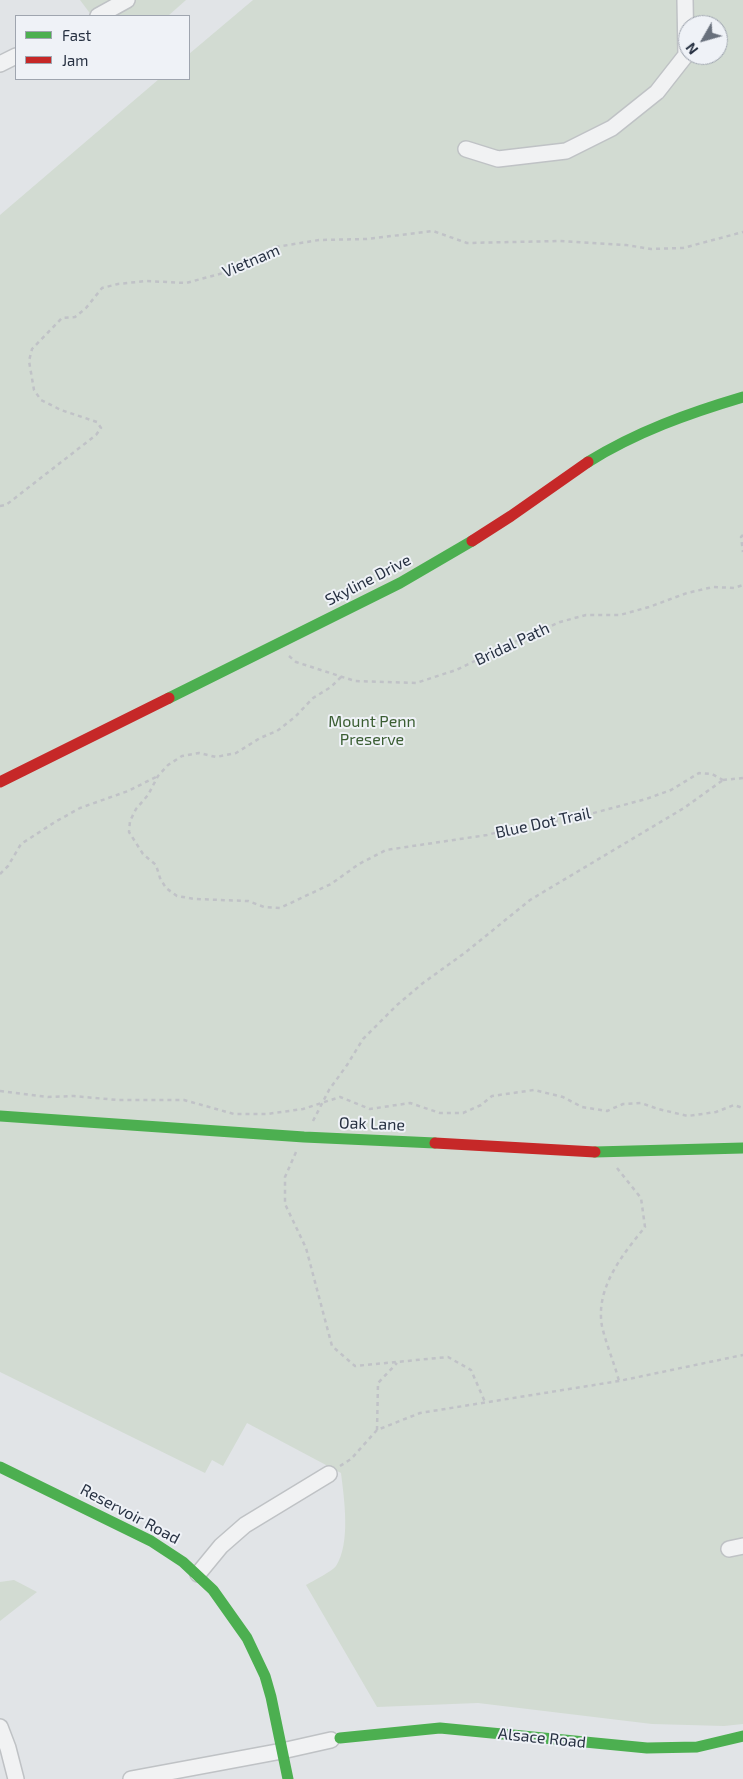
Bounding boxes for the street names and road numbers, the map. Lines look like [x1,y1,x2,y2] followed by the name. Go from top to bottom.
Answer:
[219,240,283,282] street label: Vietnam
[322,550,414,610] street label: Skyline Drive
[472,618,552,670] street label: Bridal Path
[494,804,592,842] street label: Blue Dot Trail
[339,1113,405,1135] street label: Oak Lane
[77,1480,183,1548] street label: Reservoir Road
[497,1724,587,1752] street label: Alsace Road

